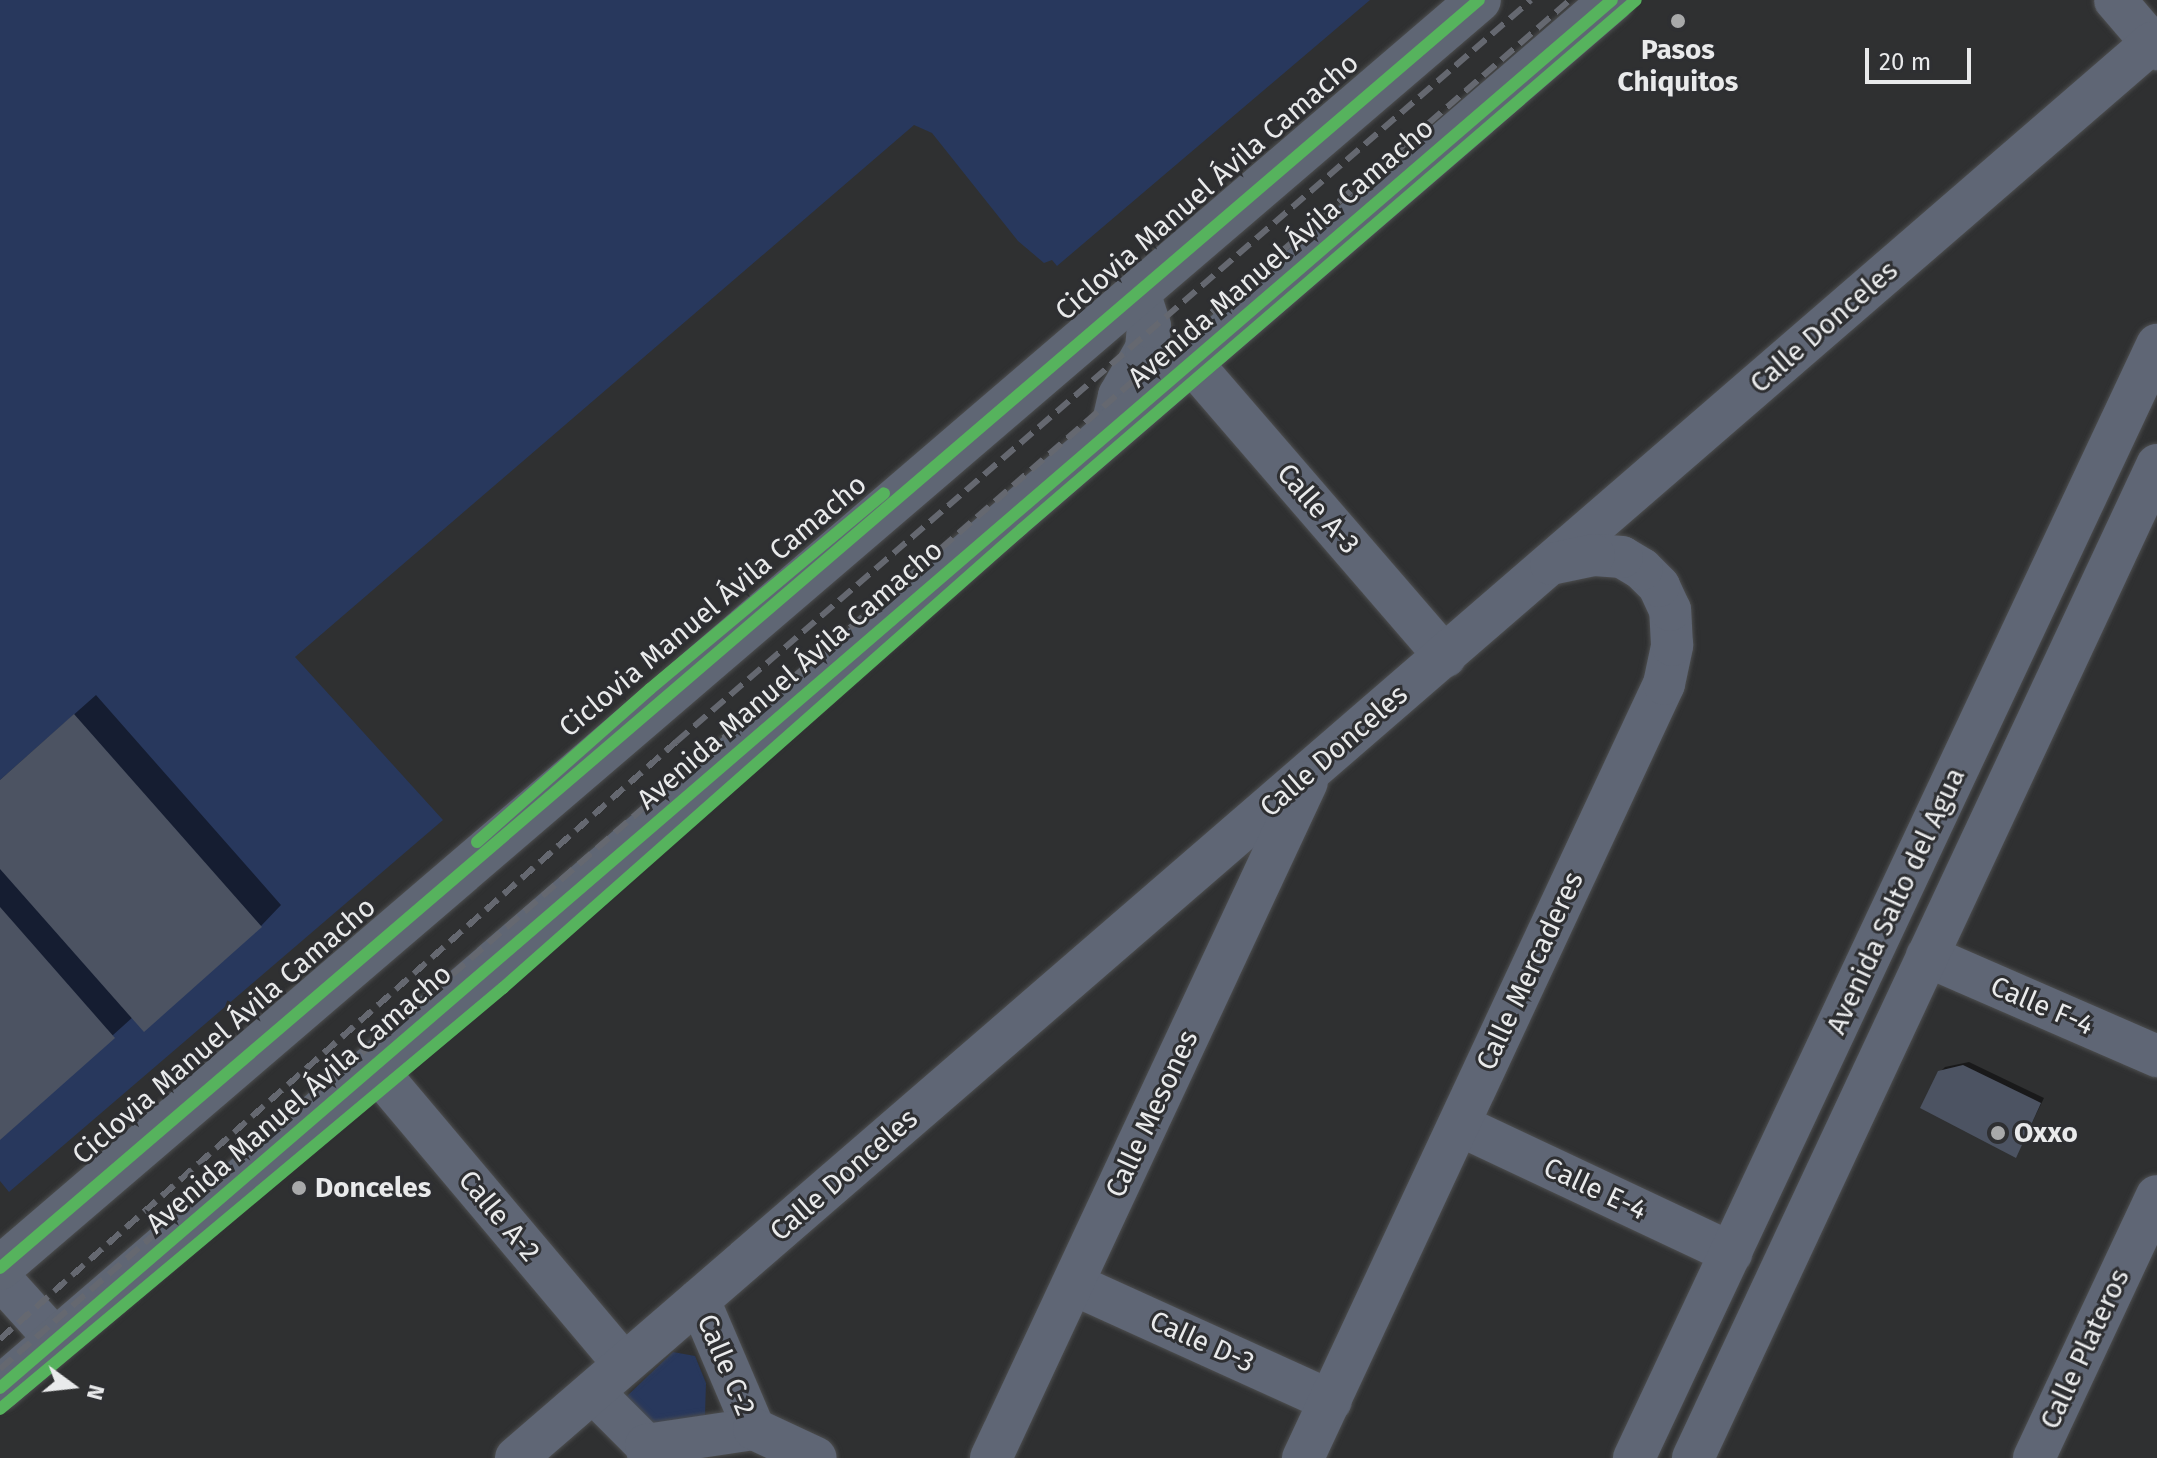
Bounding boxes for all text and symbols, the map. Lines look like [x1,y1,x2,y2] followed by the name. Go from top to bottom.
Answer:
[1669,12,1687,30] marker: Pasos Chiquitos
[1869,32,1975,82] scale bar
[1618,33,1738,99] place label: Pasos Chiquitos
[1049,46,1365,328] street label: Ciclovia Manuel Ávila Camacho
[1879,48,1931,76] text: 20 m
[1121,111,1441,395] street label: Avenida Manuel Ávila Camacho
[1743,254,1905,400] street label: Calle Donceles
[1270,457,1366,561] street label: Calle A-3
[553,468,873,744] street label: Ciclovia Manuel Ávila Camacho
[630,533,950,817] street label: Avenida Manuel Ávila Camacho
[1253,678,1415,824] street label: Calle Donceles
[1819,762,1973,1040] street label: Avenida Salto del Agua
[1469,866,1591,1076] street label: Calle Mercaderes
[66,890,382,1172] street label: Ciclovia Manuel Ávila Camacho
[139,957,459,1241] street label: Avenida Manuel Ávila Camacho
[1985,969,2099,1043] street label: Calle F-4
[1099,1025,1205,1203] street label: Calle Mesones
[763,1102,925,1248] street label: Calle Donceles
[2014,1116,2078,1150] place label: Oxxo
[1989,1124,2007,1142] marker: Oxxo
[1538,1151,1652,1227] street label: Calle E-4
[451,1164,547,1268] street label: Calle A-2
[315,1171,431,1205] place label: Donceles
[290,1179,308,1197] marker: Donceles
[2033,1264,2137,1434] street label: Calle Plateros
[1145,1304,1259,1380] street label: Calle D-3
[690,1309,762,1421] street label: Calle C-2
[32,1346,112,1426] north arrow
[81,1382,111,1403] text: N

